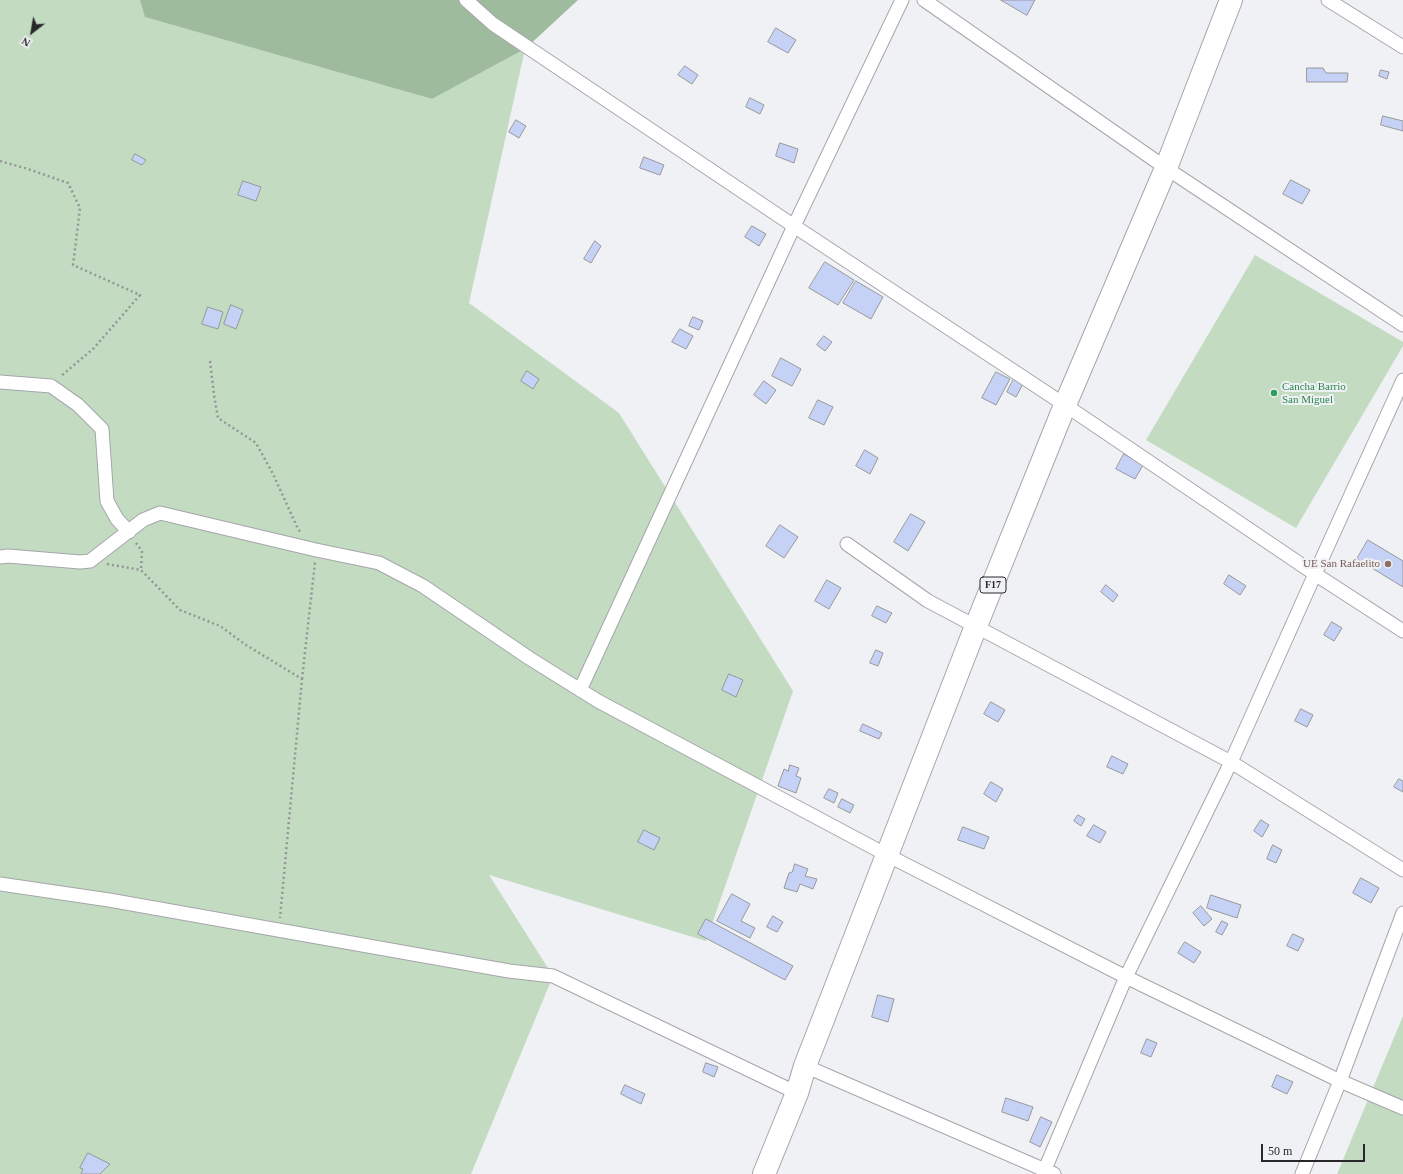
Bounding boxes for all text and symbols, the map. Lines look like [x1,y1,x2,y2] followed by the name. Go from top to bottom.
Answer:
[12,12,52,52] north arrow
[19,35,32,49] text: N
[1282,380,1346,406] place label: Cancha Barrio San Miguel
[1269,388,1279,398] marker: Cancha Barrio San Miguel
[1303,557,1380,571] place label: UE San Rafaelito
[1383,559,1393,569] marker: UE San Rafaelito
[980,577,1006,593] road number: F17
[1263,1136,1367,1162] scale bar
[1268,1144,1292,1158] text: 50 m

